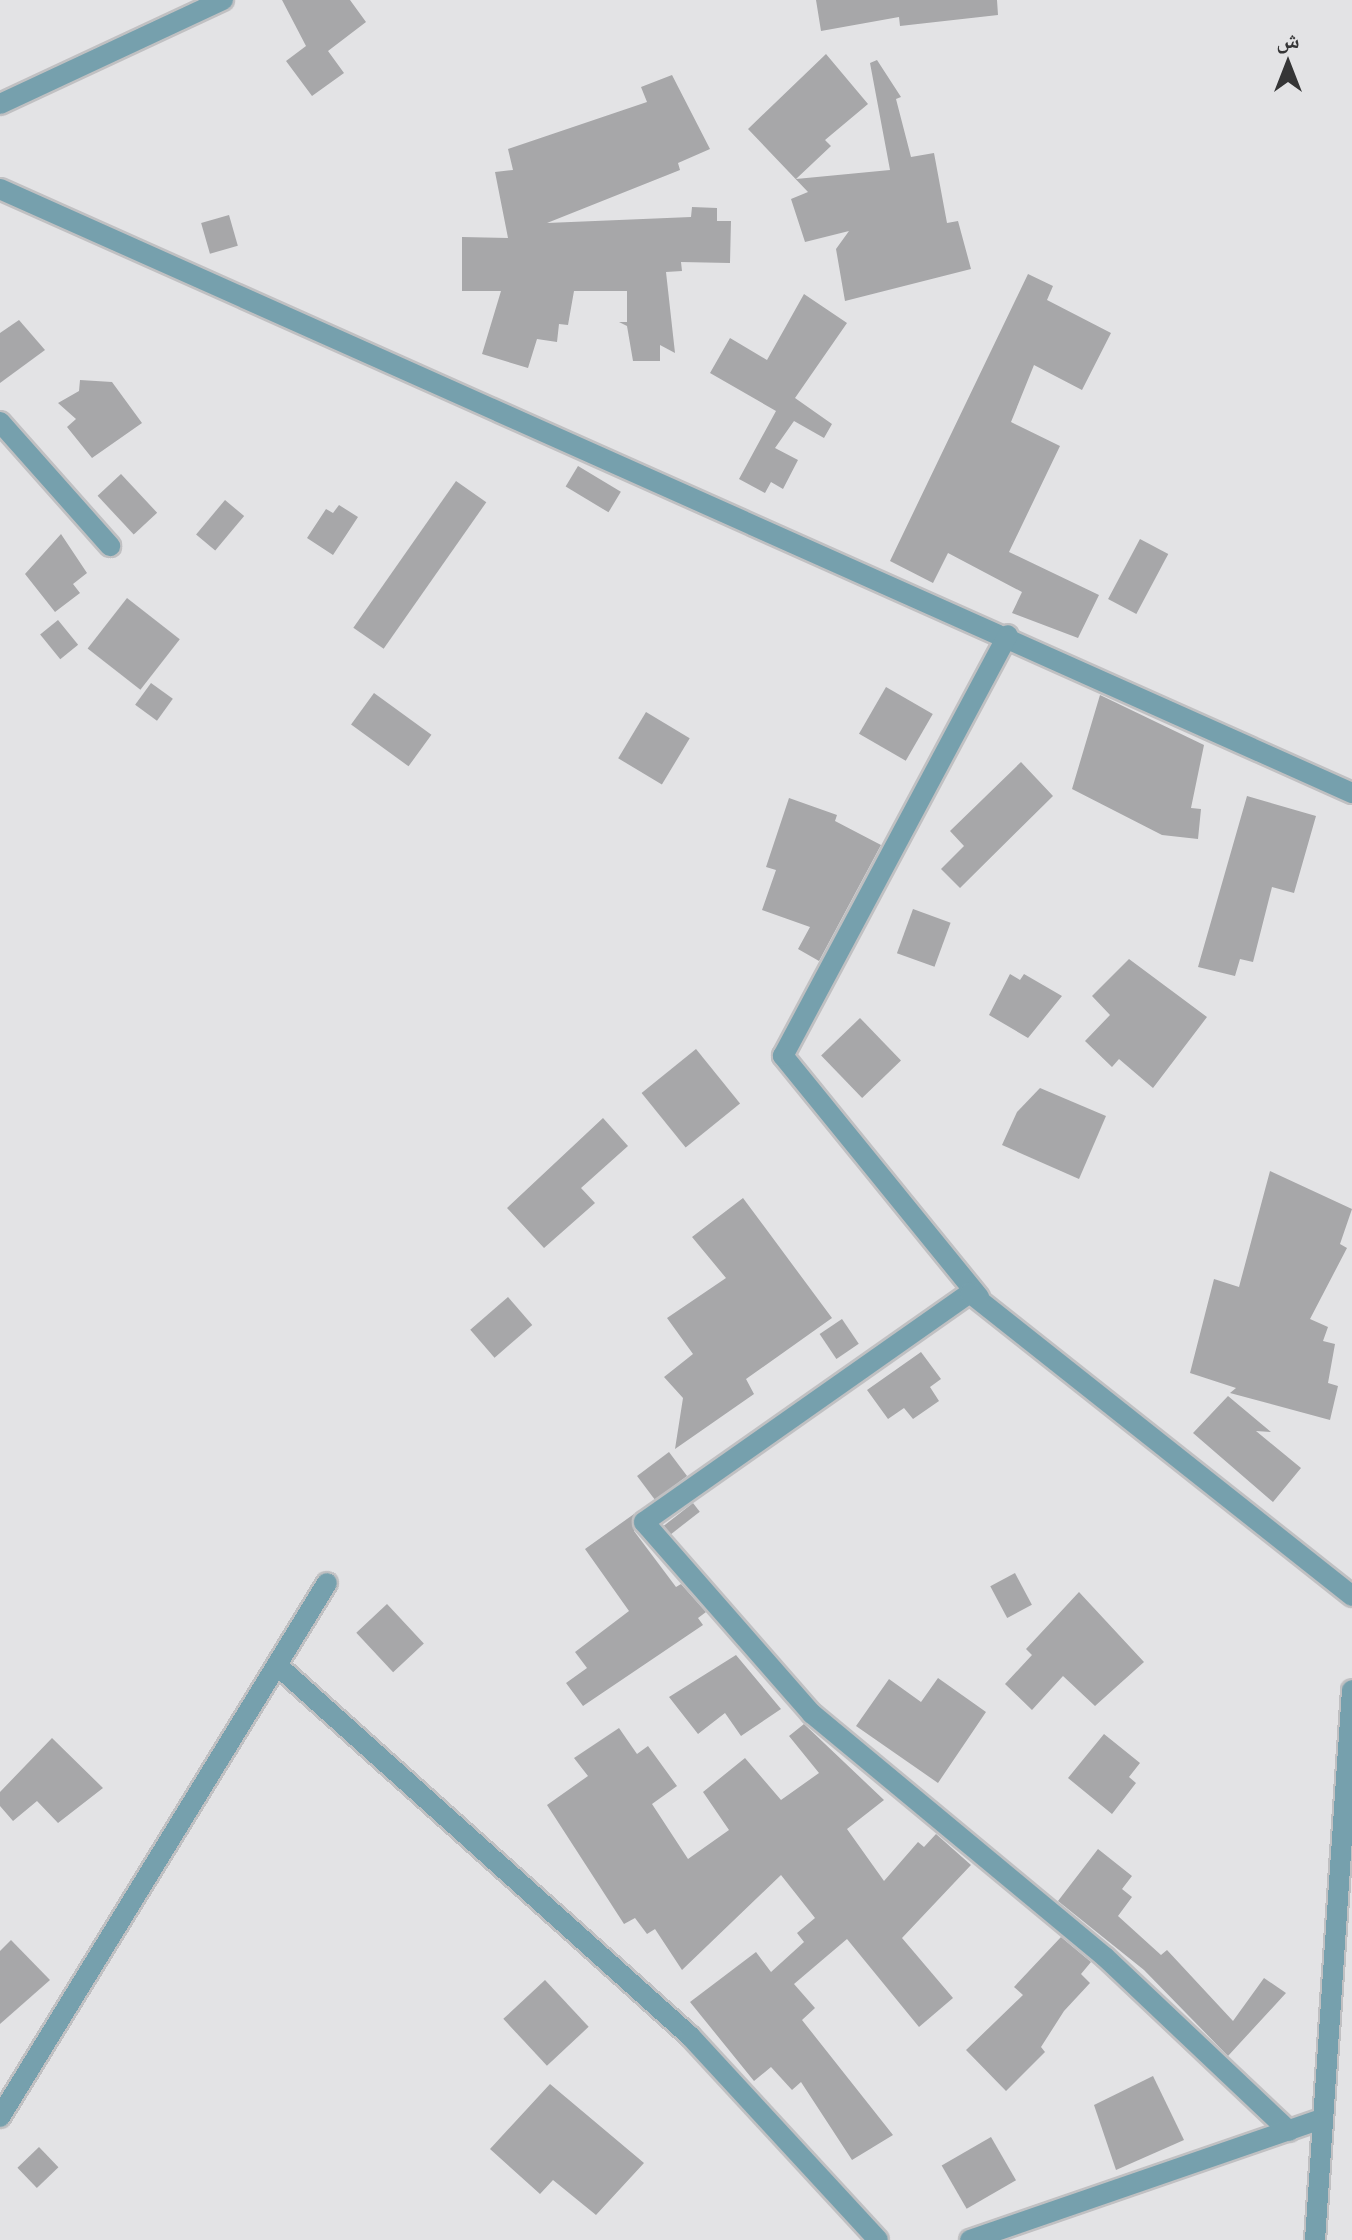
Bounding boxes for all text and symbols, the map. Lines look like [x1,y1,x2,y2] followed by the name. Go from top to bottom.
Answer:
[1248,24,1328,104] north arrow
[1276,26,1300,54] text: ش

